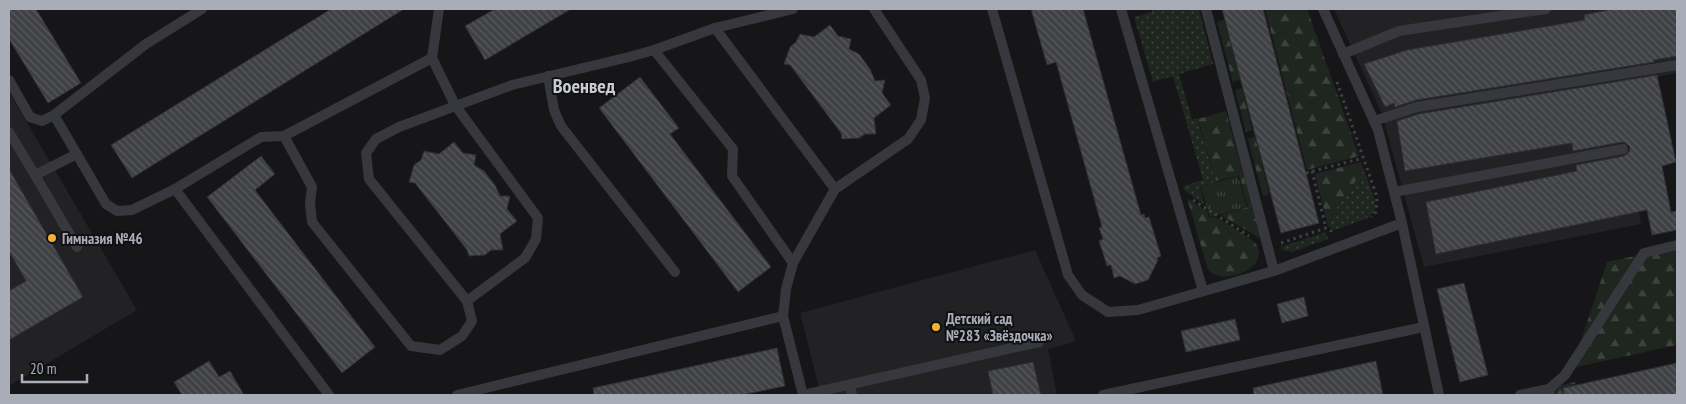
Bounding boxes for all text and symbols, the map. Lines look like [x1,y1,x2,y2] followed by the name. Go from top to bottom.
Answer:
[553,73,616,99] district label: Военвед
[62,229,143,248] place label: Гимназия №46
[46,232,58,244] marker: Гимназия №46
[946,309,1053,345] place label: Детский сад №283 «Звёздочка»
[930,321,942,333] marker: Детский сад №283 «Звёздочка»
[22,352,88,384] scale bar
[30,359,56,378] text: 20 m

